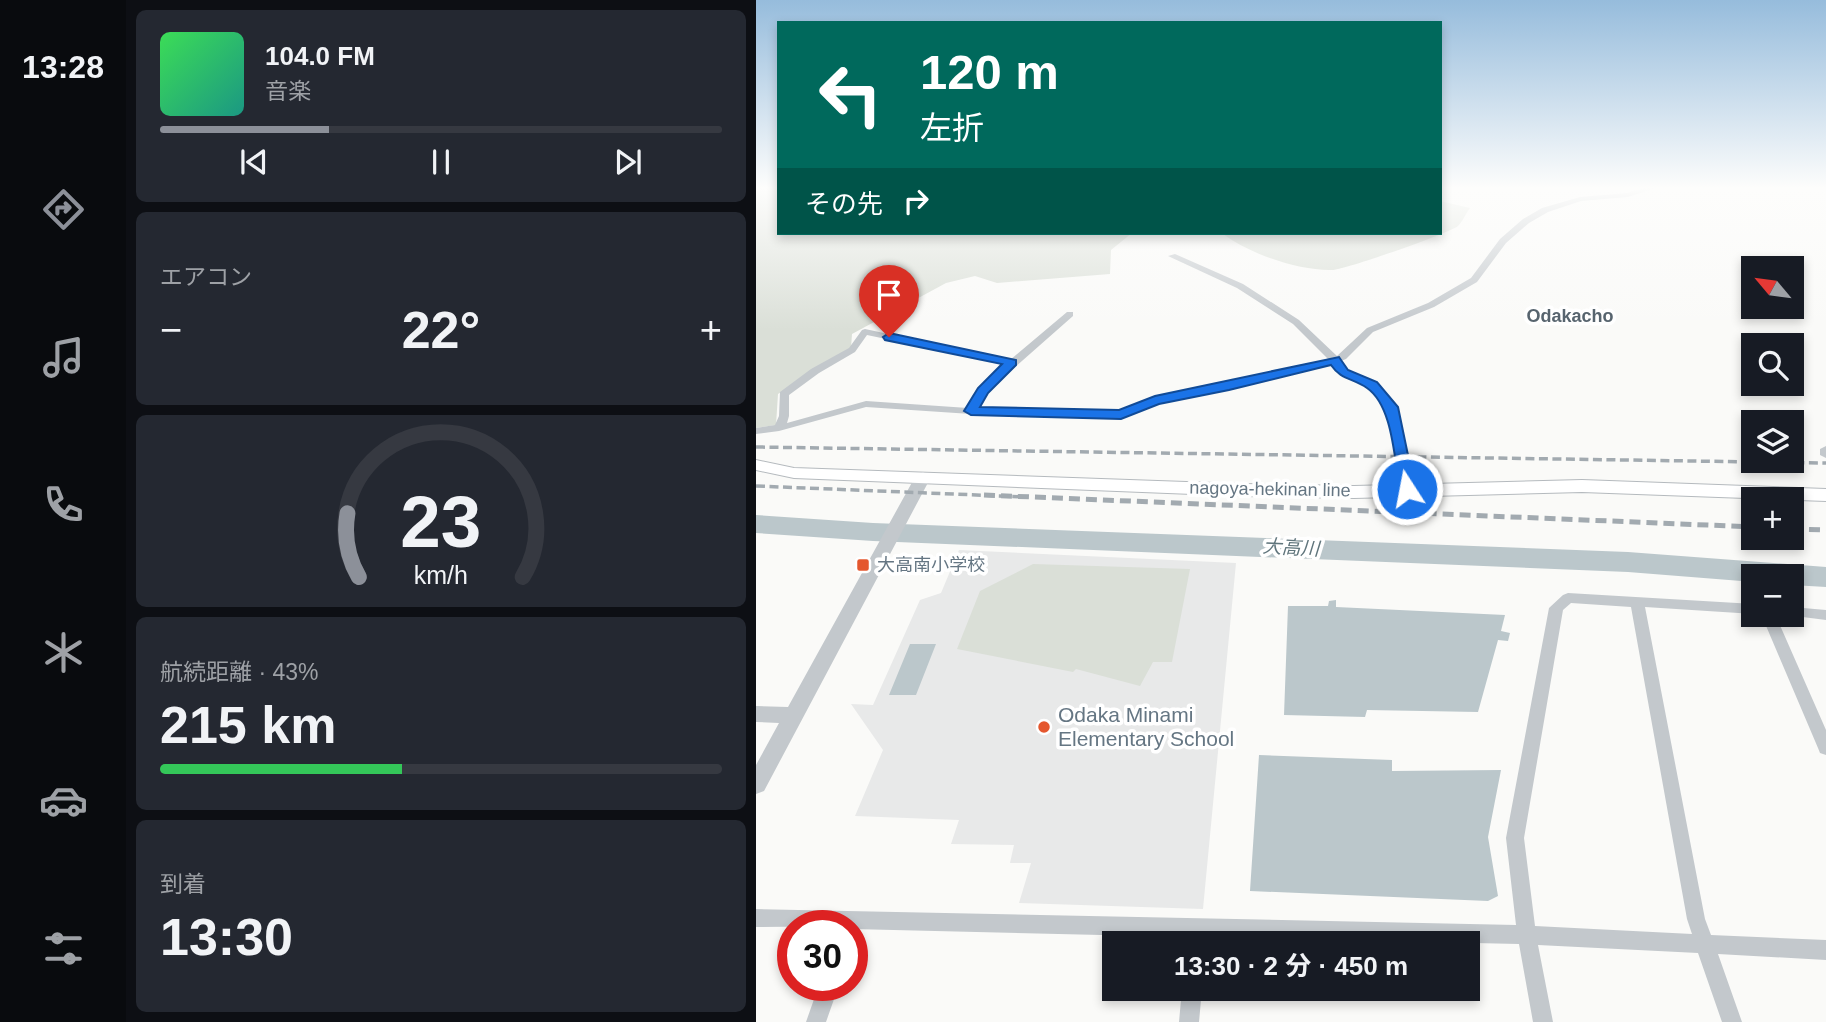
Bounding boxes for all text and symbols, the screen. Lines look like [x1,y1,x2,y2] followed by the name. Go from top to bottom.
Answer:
[265,41,375,71] text: 104.0 FM
[920,45,1059,99] text: 120 m
[22,49,104,85] text: 13:28
[805,49,896,140] icon: left
[265,78,311,104] text: 音楽
[920,110,984,146] text: 左折
[235,143,273,181] icon: previous
[422,143,460,181] icon: pause
[609,143,647,181] icon: next
[897,182,935,220] icon: right
[39,185,88,234] icon: directions
[805,189,883,219] text: その先
[1741,256,1804,318] north arrow
[1741,256,1804,627] map controls
[160,264,252,290] text: エアコン
[859,265,919,337] pin
[870,276,908,314] icon: arrive
[402,301,480,359] text: 22°
[1526,306,1614,326] district label: Odakacho
[160,309,182,351] text: −
[700,309,722,351] text: +
[39,333,88,382] icon: music
[1741,333,1804,396] button: search
[1741,410,1804,473] button: layers
[1370,452,1444,526] position arrow
[1189,478,1351,500] street label: nagoya-hekinan line
[39,480,88,529] icon: phone
[401,481,481,562] text: 23
[1741,487,1804,550] button: +
[1262,536,1322,560] water label: 大高川
[877,555,985,575] place label: 大高南小学校
[855,557,871,573] marker: 大高南小学校
[414,561,468,589] text: km/h
[1741,564,1804,627] button: −
[39,628,88,677] icon: climate
[160,659,318,685] text: 航続距離 · 43%
[160,696,336,754] text: 215 km
[1058,703,1234,750] place label: Odaka Minami Elementary School
[1036,719,1052,735] marker: Odaka Minami Elementary School
[39,776,88,825] icon: car
[160,871,206,897] text: 到着
[160,908,293,966] text: 13:30
[777,910,868,1001] speed limit sign: 30
[39,924,88,973] icon: filters
[1174,951,1408,981] text: 13:30 · 2 分 · 450 m

